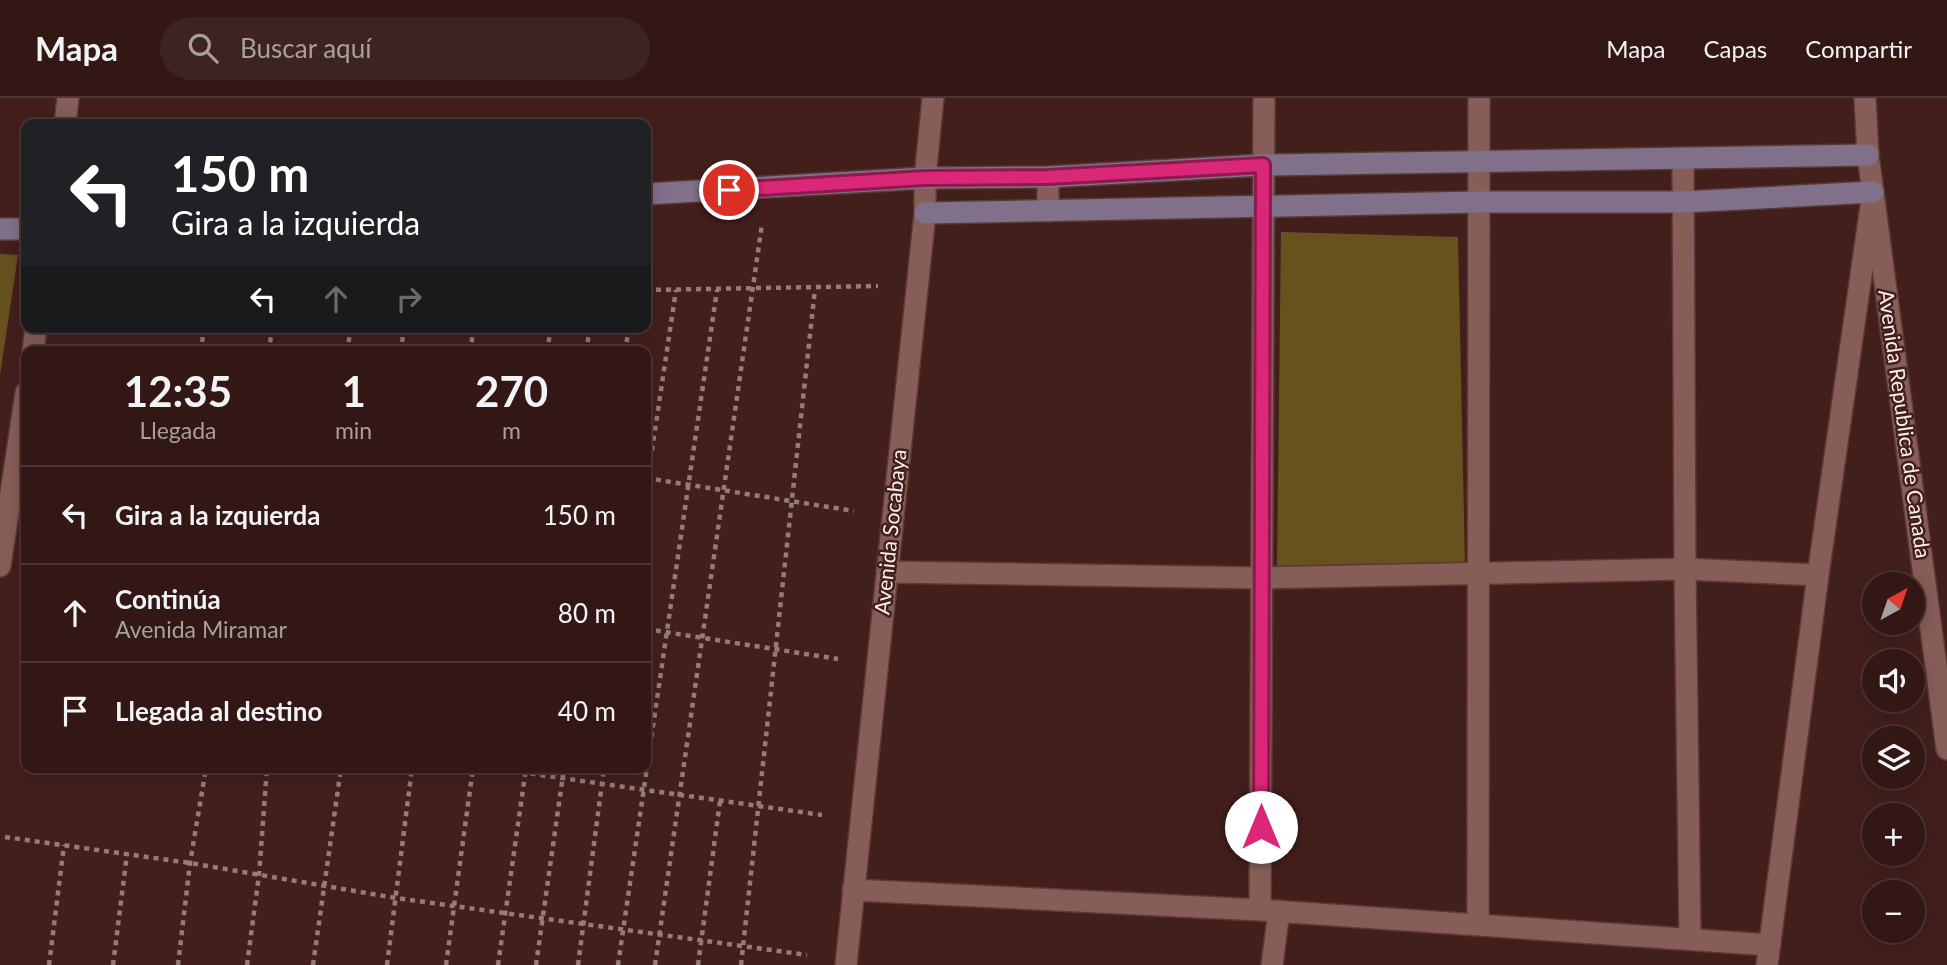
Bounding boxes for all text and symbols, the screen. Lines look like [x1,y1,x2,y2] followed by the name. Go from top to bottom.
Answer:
[160,17,650,80] search box
[35,28,118,68] text: Mapa
[184,29,222,67] icon: search
[240,32,371,64] text: Buscar aquí
[1606,34,1665,63] text: Mapa
[1703,34,1767,63] text: Capas
[1805,34,1912,63] text: Compartir
[171,144,309,202] text: 150 m
[56,147,147,238] icon: left
[699,160,759,220] pin
[710,171,748,209] icon: arrive
[171,203,420,242] text: Gira a la izquierda
[244,280,282,318] icon: left
[317,280,355,318] icon: ahead
[390,280,428,318] icon: right
[1874,288,1937,560] street label: Avenida Republica de Canada
[124,366,232,416] text: 12:35
[341,366,366,416] text: 1
[475,366,548,416] text: 270
[139,416,217,444] text: Llegada
[335,416,372,444] text: min
[502,416,521,444] text: m
[868,448,911,616] street label: Avenida Socabaya
[56,496,94,534] icon: left
[115,499,321,531] text: Gira a la izquierda
[543,499,616,531] text: 150 m
[1862,572,1925,635] north arrow
[1862,572,1925,943] map controls
[115,583,221,615] text: Continúa
[56,594,94,632] icon: ahead
[558,597,616,629] text: 80 m
[115,615,287,643] text: Avenida Miramar
[1862,649,1925,712] button: sound
[56,692,94,730] icon: arrive
[115,695,322,727] text: Llegada al destino
[558,695,616,727] text: 40 m
[1862,726,1925,789] button: layers
[1224,790,1298,864] position arrow
[1862,803,1925,866] button: +
[1862,880,1925,943] button: −

